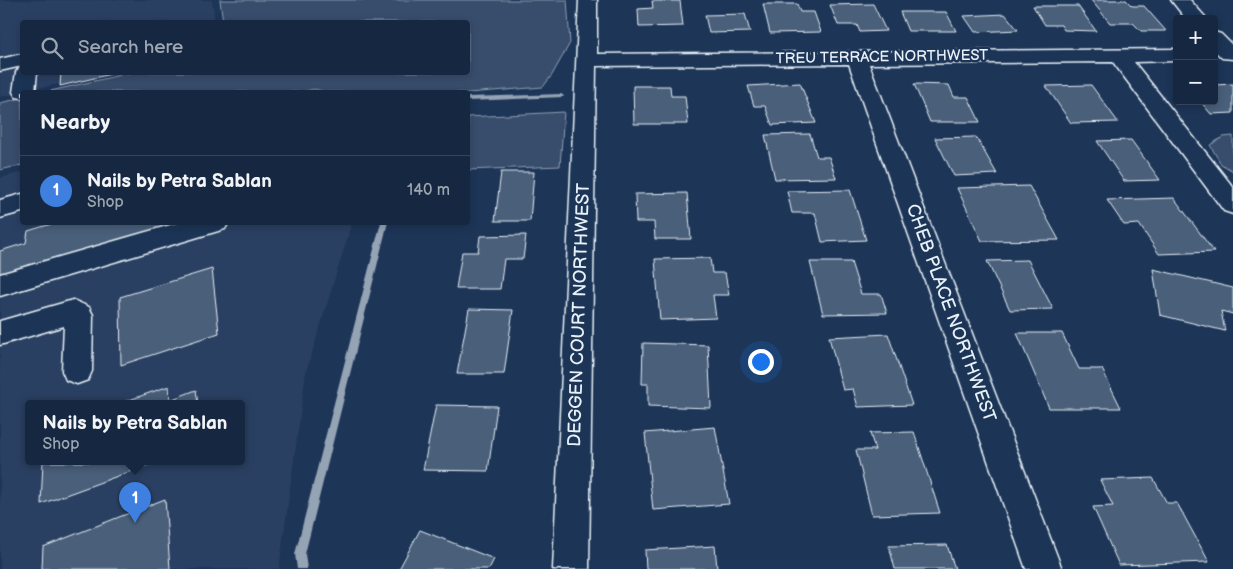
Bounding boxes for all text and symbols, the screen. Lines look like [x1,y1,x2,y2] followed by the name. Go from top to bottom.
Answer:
[1173,15,1218,105] map controls
[1173,15,1218,60] button: +
[20,20,470,75] search box
[38,34,66,62] icon: search
[78,36,183,59] text: Search here
[776,46,988,68] street label: TREU TERRACE NORTHWEST
[1173,60,1218,105] button: −
[40,110,110,135] text: Nearby
[87,170,272,193] text: Nails by Petra Sablan
[53,181,59,200] text: 1
[407,181,450,200] text: 140 m
[564,183,594,447] street label: DEGGEN COURT NORTHWEST
[87,193,124,212] text: Shop
[902,201,1000,425] street label: CHEB PLACE NORTHWEST
[748,349,774,375] your location
[25,400,245,465] popup
[43,412,227,435] text: Nails by Petra Sablan
[43,435,79,454] text: Shop
[119,482,151,523] pin: 1

